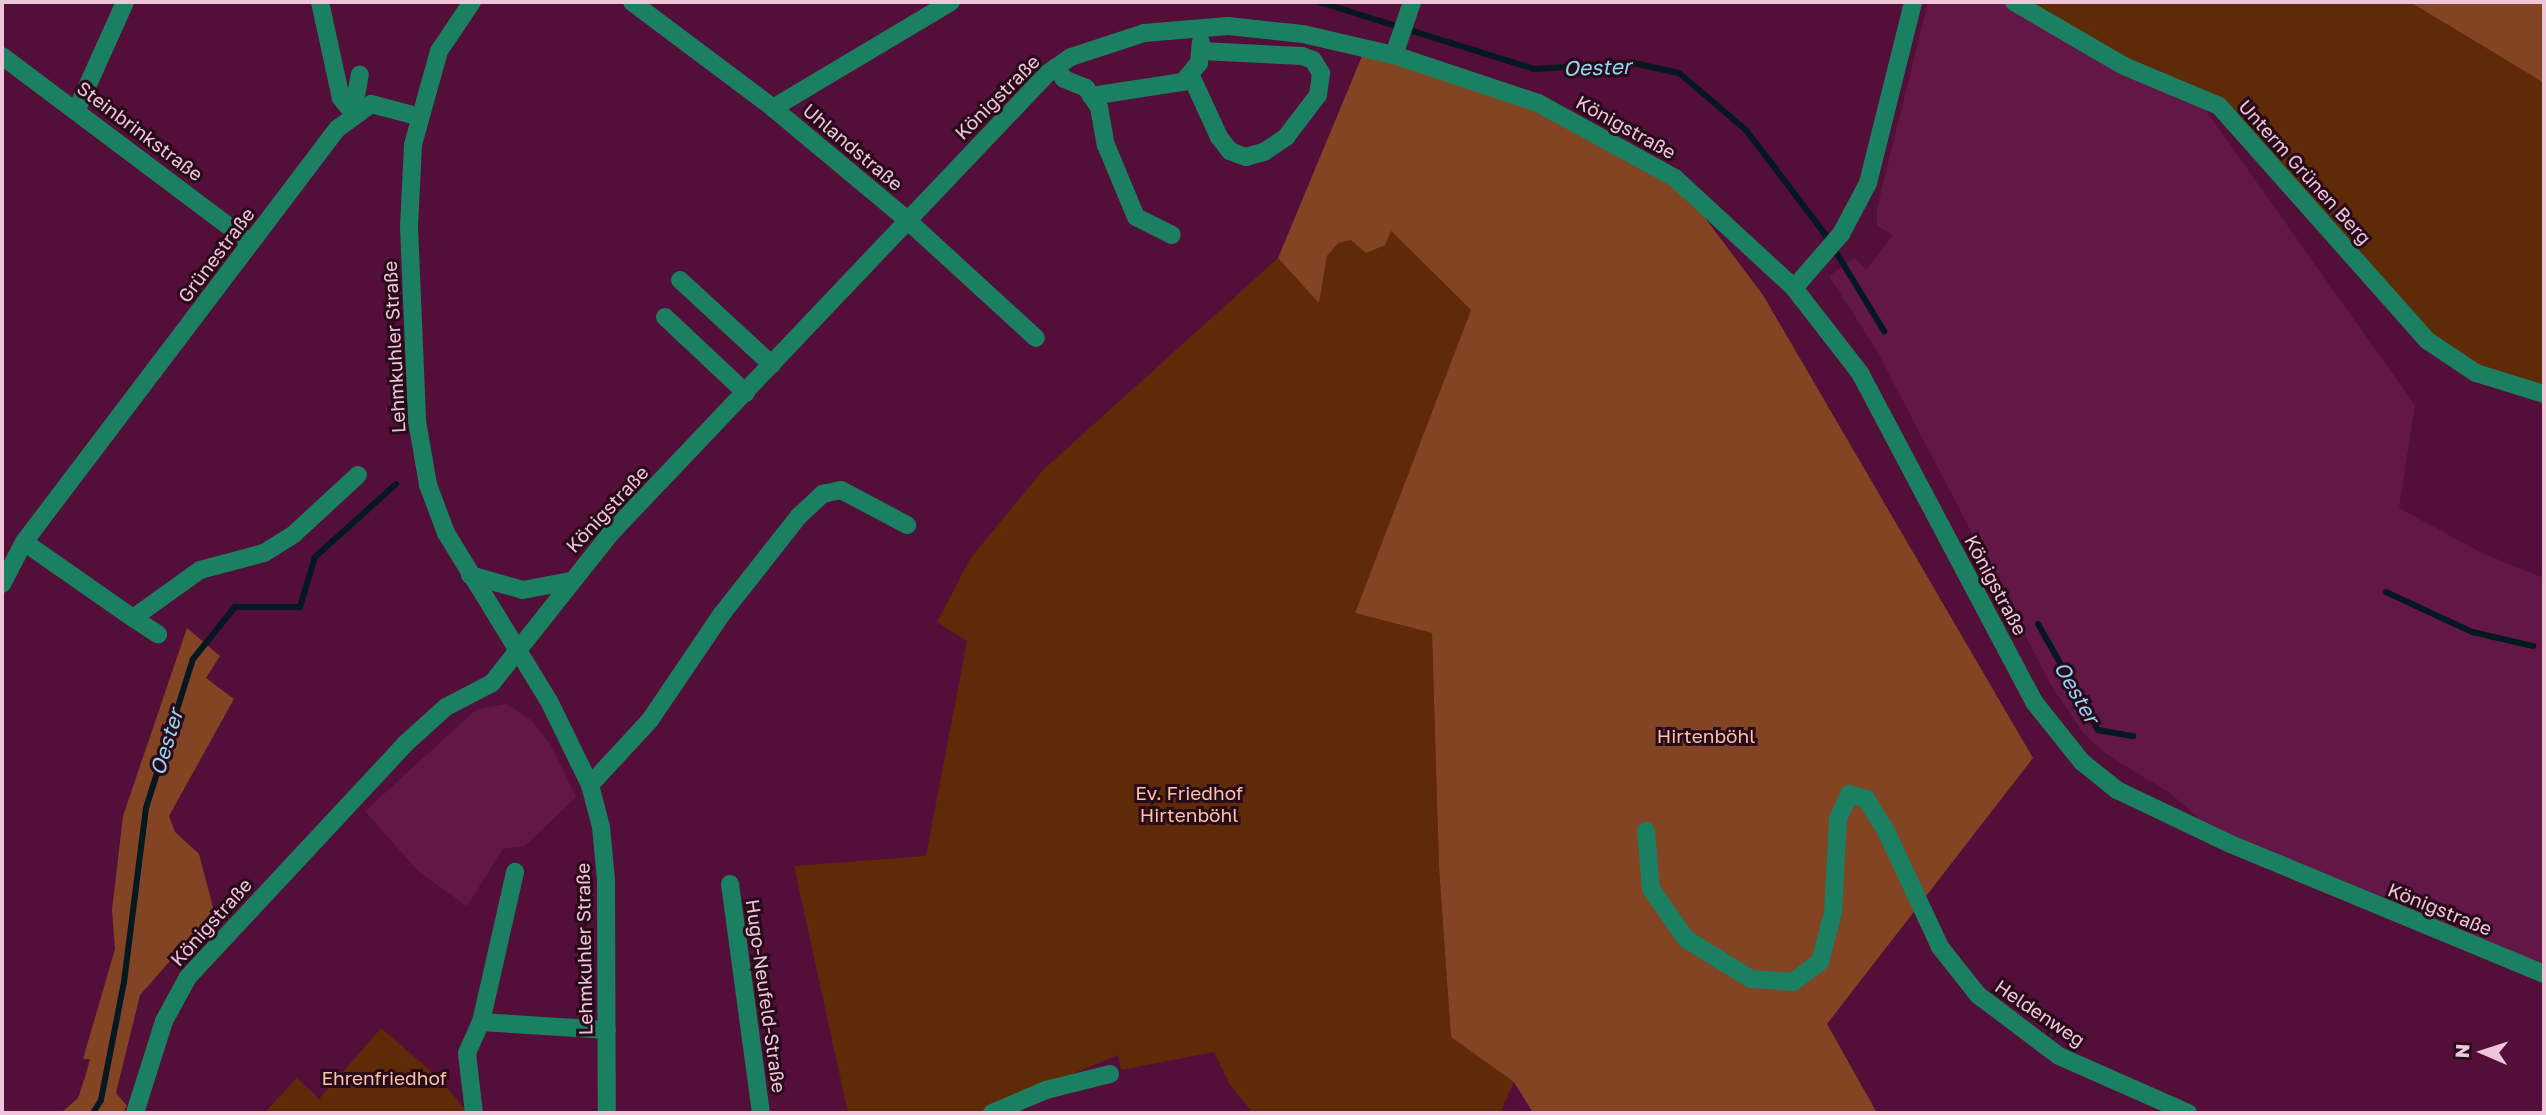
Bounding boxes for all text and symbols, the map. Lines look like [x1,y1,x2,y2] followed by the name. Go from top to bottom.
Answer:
[950,50,1044,144] street label: Königstraße
[1563,53,1631,81] water label: Oester
[73,76,207,186] street label: Steinbrinkstraße
[1572,90,1680,164] street label: Königstraße
[2234,95,2376,249] street label: Unterm Grünen Berg
[798,99,908,195] street label: Uhlandstraße
[173,203,259,307] street label: Grünestraße
[378,260,410,434] street label: Lehmkuhler Straße
[561,461,653,557] street label: Königstraße
[1960,531,2032,639] street label: Königstraße
[2049,656,2105,728] water label: Oester
[144,706,188,778] water label: Oester
[1657,725,1755,747] park label: Hirtenböhl
[1135,782,1243,826] park label: Ev. Friedhof Hirtenböhl
[571,863,597,1035] street label: Lehmkuhler Straße
[166,873,256,971] street label: Königstraße
[2385,878,2495,940] street label: Königstraße
[741,898,791,1094] street label: Hugo-Neufeld-Straße
[1991,975,2089,1051] street label: Heldenweg
[2448,1017,2518,1087] north arrow
[2450,1043,2473,1059] text: N
[321,1067,447,1089] park label: Ehrenfriedhof

